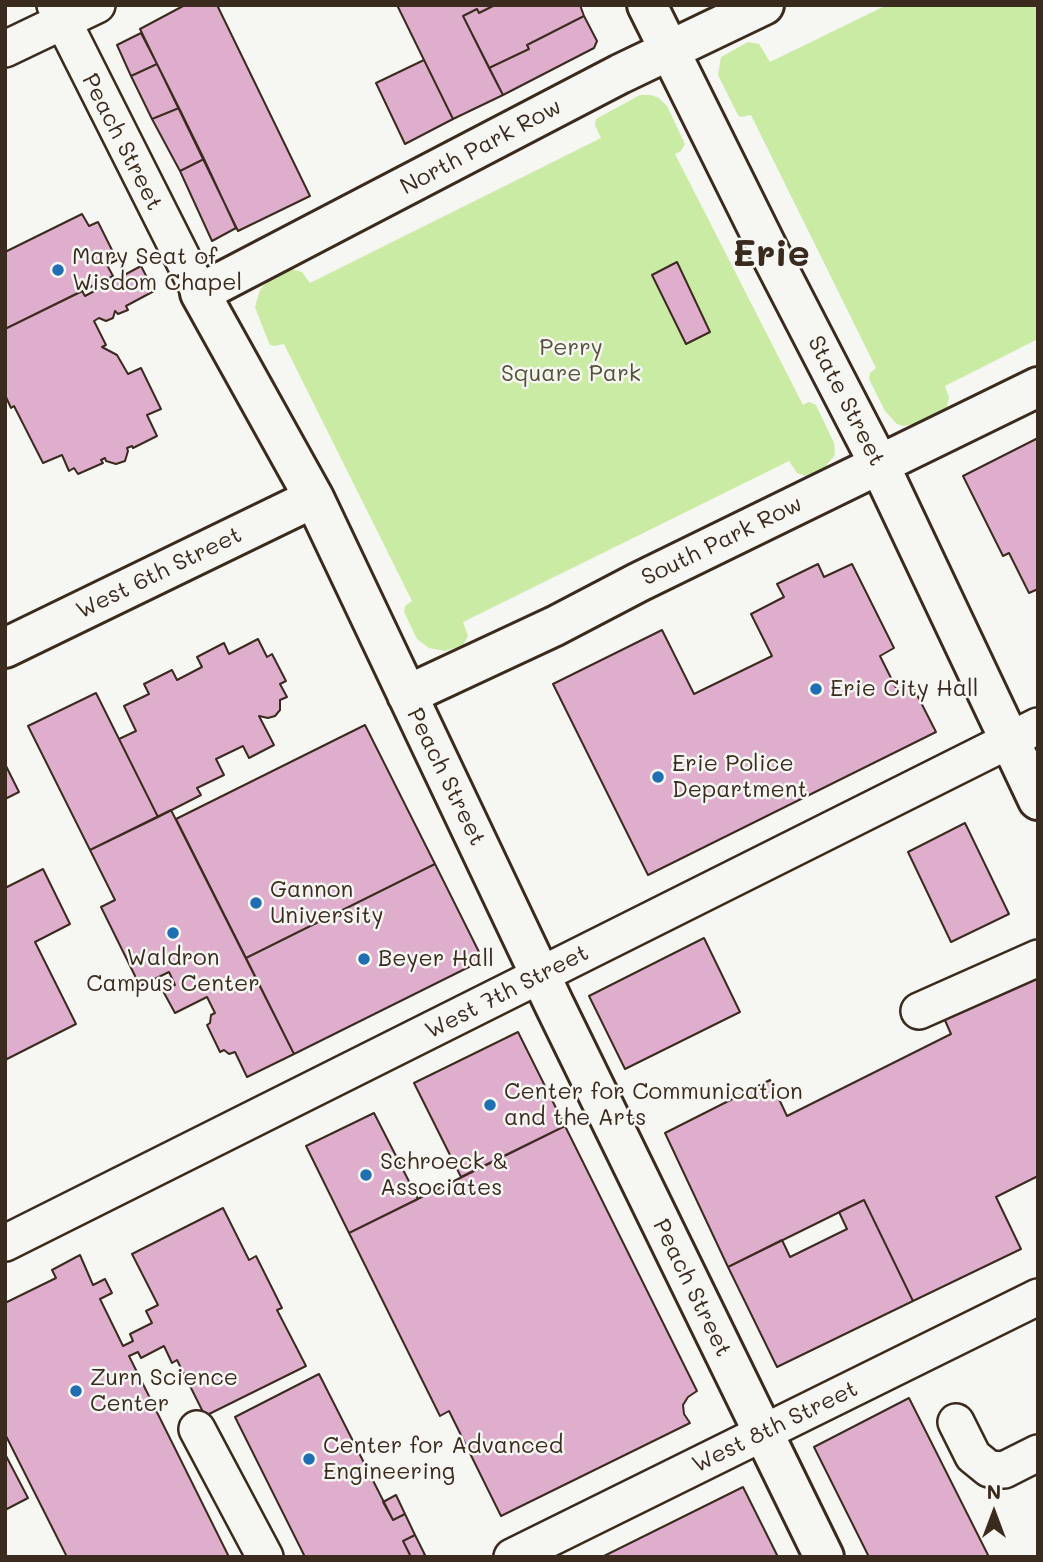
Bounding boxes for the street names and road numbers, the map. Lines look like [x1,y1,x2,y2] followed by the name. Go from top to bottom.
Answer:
[76,69,168,215] street label: Peach Street
[396,93,566,201] street label: North Park Row
[801,331,891,471] street label: State Street
[637,490,807,592] street label: South Park Row
[72,521,246,625] street label: West 6th Street
[401,704,491,850] street label: Peach Street
[421,939,593,1045] street label: West 7th Street
[647,1215,737,1361] street label: Peach Street
[688,1375,862,1479] street label: West 8th Street

